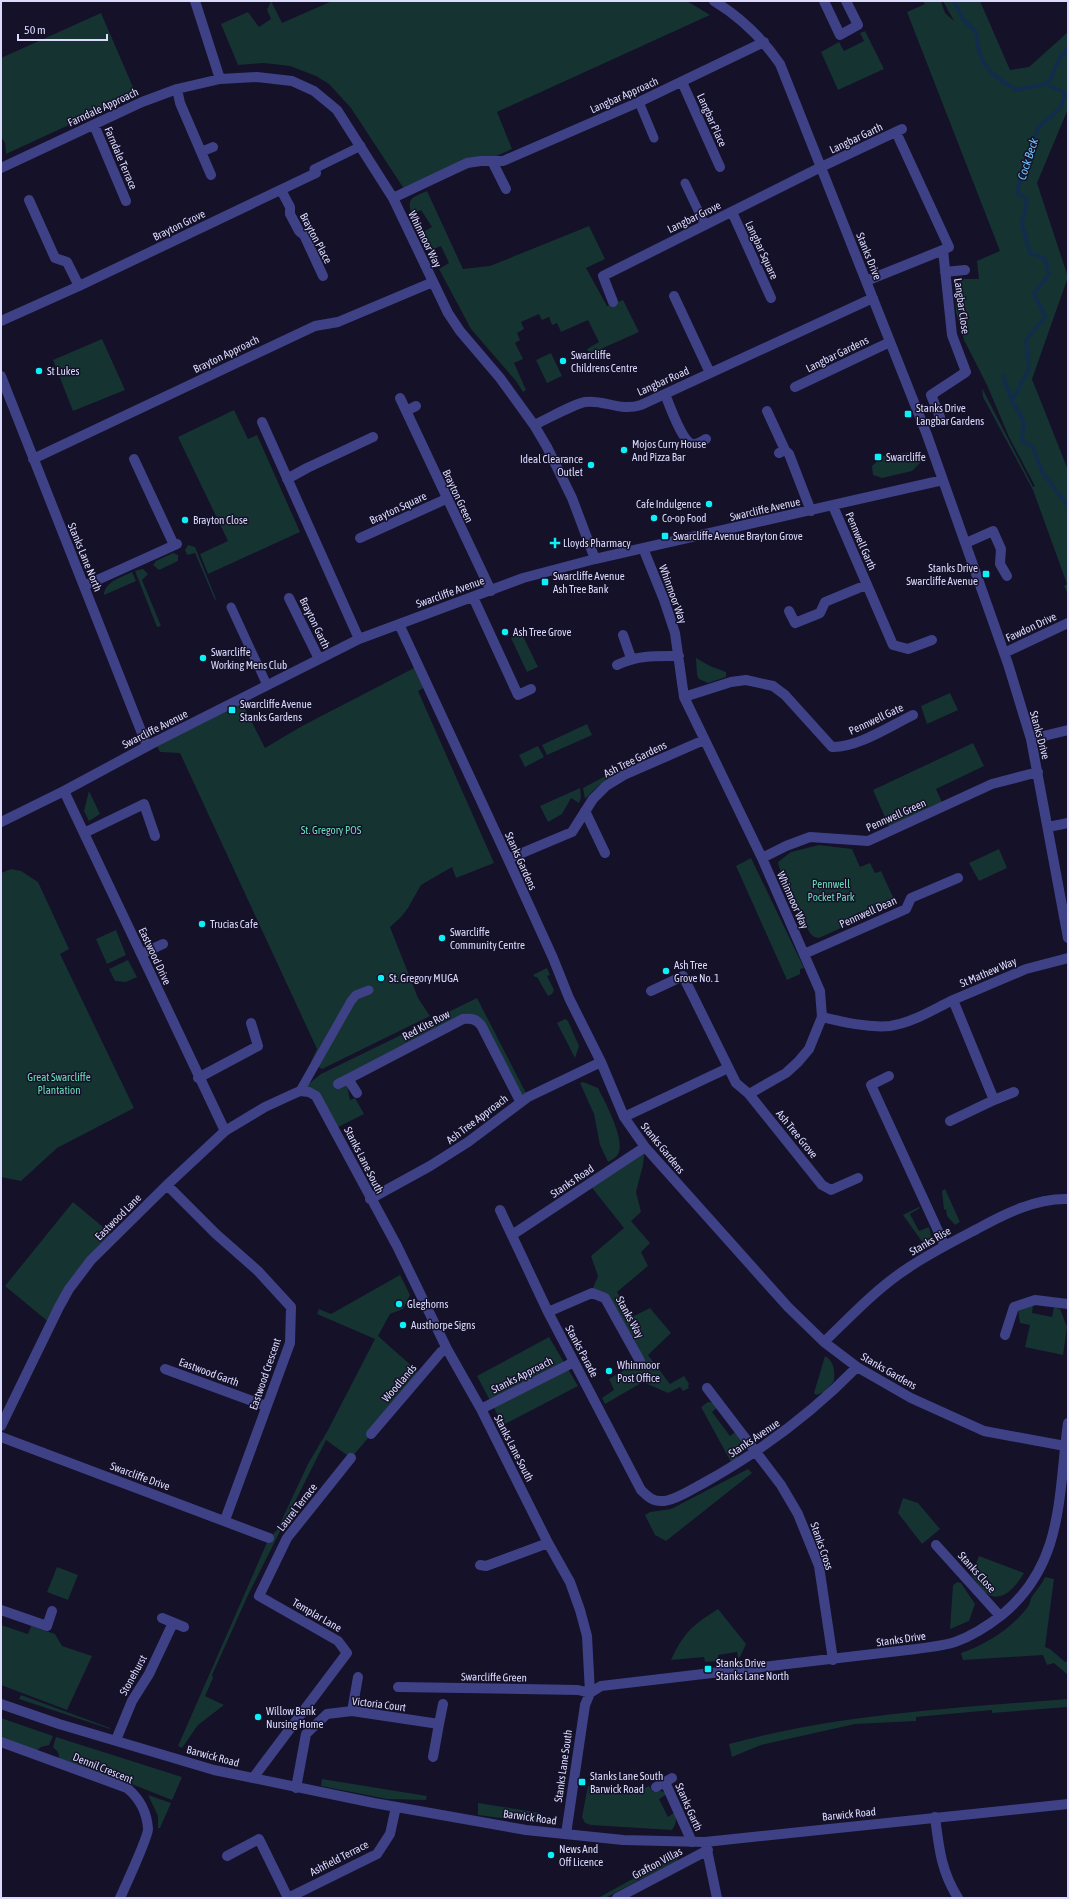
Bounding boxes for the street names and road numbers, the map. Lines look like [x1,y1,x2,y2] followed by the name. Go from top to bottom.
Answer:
[588,75,660,115] street label: Langbar Approach
[66,85,140,129] street label: Farndale Approach
[695,92,729,148] street label: Langbar Place
[828,120,884,156] street label: Langbar Garth
[102,125,140,191] street label: Farndale Terrace
[665,199,723,235] street label: Langbar Grove
[151,207,207,243] street label: Brayton Grove
[406,209,444,270] street label: Whinmoor Way
[298,211,334,265] street label: Brayton Place
[743,219,781,281] street label: Langbar Square
[854,231,884,281] street label: Stanks Drive
[952,277,972,335] street label: Langbar Close
[191,333,261,375] street label: Brayton Approach
[804,334,870,374] street label: Langbar Gardens
[635,364,691,398] street label: Langbar Road
[440,467,476,525] street label: Brayton Green
[368,490,428,526] street label: Brayton Square
[729,495,801,523] street label: Swarcliffe Avenue
[843,510,879,572] street label: Pennwell Garth
[66,521,104,593] street label: Stanks Lane North
[657,563,689,625] street label: Whinmoor Way
[414,574,486,610] street label: Swarcliffe Avenue
[297,595,333,651] street label: Brayton Garth
[1004,610,1058,644] street label: Fawdon Drive
[847,701,905,737] street label: Pennwell Gate
[120,707,190,751] street label: Swarcliffe Avenue
[1028,709,1052,761] street label: Stanks Drive
[602,739,669,779] street label: Ash Tree Gardens
[864,796,928,834] street label: Pennwell Green
[503,830,539,892] street label: Stanks Gardens
[775,869,811,931] street label: Whinmoor Way
[838,894,898,930] street label: Pennwell Dean
[137,925,173,987] street label: Eastwood Drive
[958,954,1019,989] street label: St Mathew Way
[400,1007,452,1042] street label: Red Kite Row
[444,1092,510,1146] street label: Ash Tree Approach
[774,1107,820,1161] street label: Ash Tree Grove
[639,1120,687,1176] street label: Stanks Gardens
[342,1125,386,1195] street label: Stanks Lane South
[548,1162,596,1200] street label: Stanks Road
[93,1192,143,1242] street label: Eastwood Lane
[907,1224,953,1258] street label: Stanks Rise
[614,1294,647,1340] street label: Stanks Way
[563,1323,601,1379] street label: Stanks Parade
[247,1337,283,1411] street label: Eastwood Crescent
[859,1350,919,1392] street label: Stanks Gardens
[489,1354,555,1396] street label: Stanks Approach
[177,1356,241,1388] street label: Eastwood Garth
[379,1362,419,1404] street label: Woodlands
[492,1413,536,1483] street label: Stanks Lane South
[726,1417,782,1459] street label: Stanks Avenue
[109,1460,171,1492] street label: Swarcliffe Drive
[275,1481,319,1533] street label: Laurel Terrace
[808,1521,836,1572] street label: Stanks Cross
[956,1549,998,1595] street label: Stanks Close
[290,1596,344,1634] street label: Templar Lane
[875,1630,927,1648] street label: Stanks Drive
[117,1653,149,1697] street label: Stonehurst
[461,1670,527,1684] street label: Swarcliffe Green
[351,1695,407,1713] street label: Victoria Court
[552,1729,574,1803] street label: Stanks Lane South
[185,1743,241,1769] street label: Barwick Road
[71,1751,135,1785] street label: Dennil Crescent
[673,1781,705,1833] street label: Stanks Garth
[821,1805,877,1823] street label: Barwick Road
[502,1807,558,1827] street label: Barwick Road
[308,1838,370,1878] street label: Ashfield Terrace
[630,1845,684,1881] street label: Grafton Villas

